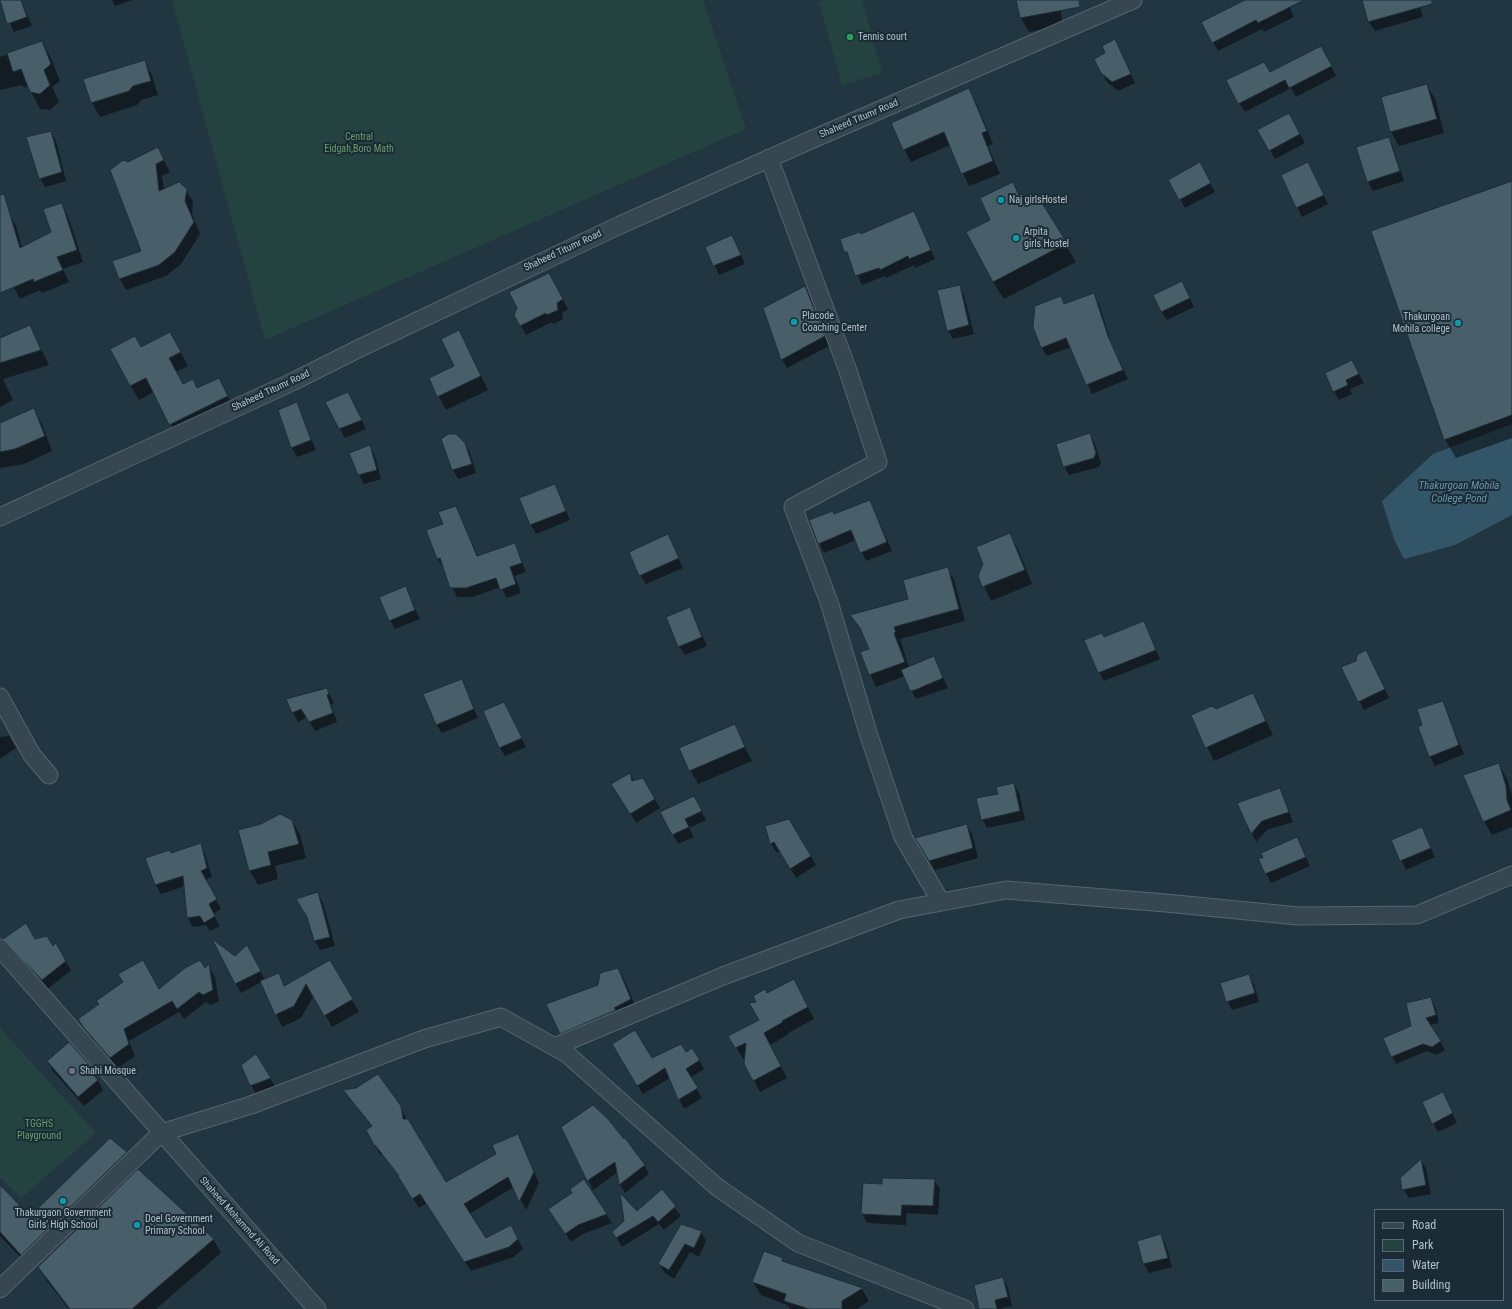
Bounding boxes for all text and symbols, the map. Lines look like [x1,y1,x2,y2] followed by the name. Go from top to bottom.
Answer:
[858,31,907,43] place label: Tennis court
[845,32,855,42] marker: Tennis court
[818,97,900,141] street label: Shaheed Titumr Road
[324,131,394,154] park label: Central Eidgah,Boro Math
[1009,194,1067,206] place label: Naj girlsHostel
[996,195,1006,205] marker: Naj girlsHostel
[1024,226,1069,250] place label: Arpita girls Hostel
[522,228,604,274] street label: Shaheed Titumr Road
[1011,233,1021,243] marker: Arpita girls Hostel
[802,310,867,334] place label: Placode Coaching Center
[1392,311,1450,334] place label: Thakurgoan Mohila college
[789,317,799,327] marker: Placode Coaching Center
[1453,318,1463,328] marker: Thakurgoan Mohila college
[230,368,312,414] street label: Shaheed Titumr Road
[1419,479,1499,505] water label: Thakurgoan Mohila College Pond
[80,1065,136,1077] place label: Shahi Mosque
[67,1066,77,1076] marker: Shahi Mosque
[17,1118,61,1142] park label: TGGHS Playground
[197,1175,281,1267] street label: Shaheed Mohammd Ali Road
[58,1196,68,1206] marker: Thakurgaon Government Girls' High School
[15,1207,111,1230] place label: Thakurgaon Government Girls' High School
[1374,1209,1504,1301] legend
[145,1213,213,1236] place label: Doel Government Primary School
[1412,1218,1436,1232] text: Road
[132,1220,142,1230] marker: Doel Government Primary School
[1412,1238,1433,1252] text: Park
[1412,1258,1440,1272] text: Water
[1412,1278,1450,1292] text: Building

